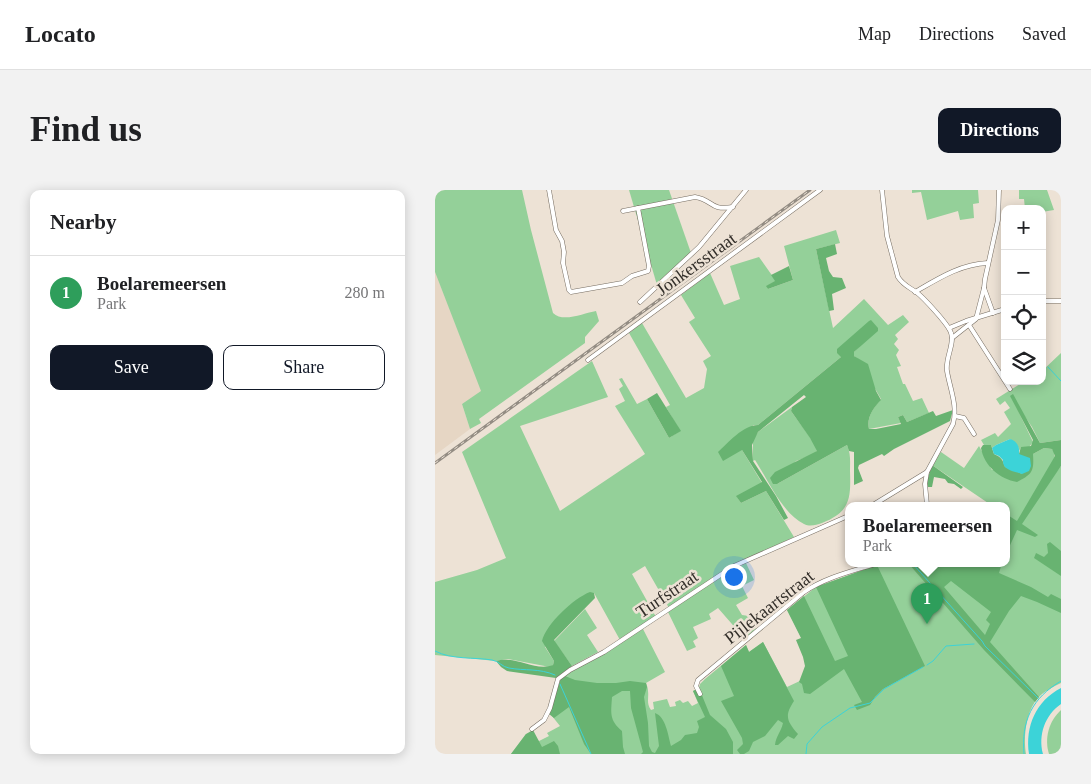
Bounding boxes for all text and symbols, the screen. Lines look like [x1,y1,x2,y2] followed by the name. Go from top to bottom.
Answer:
[25,21,96,47] text: Locato
[858,24,891,44] text: Map
[919,24,994,44] text: Directions
[1022,24,1066,44] text: Saved
[938,108,1061,153] button: Directions
[30,110,142,149] text: Find us
[1001,205,1046,385] map controls
[1001,205,1046,250] button: +
[50,210,117,234] text: Nearby
[652,228,740,300] street label: Jonkersstraat
[1001,250,1046,295] button: −
[97,273,226,294] text: Boelaremeersen
[62,284,70,301] text: 1
[345,284,385,301] text: 280 m
[97,295,126,312] text: Park
[1001,295,1046,340] button: locate
[1001,340,1046,385] button: layers
[50,345,213,390] button: Save
[223,345,385,390] button: Share
[845,502,1010,567] popup
[863,515,992,536] text: Boelaremeersen
[863,537,892,554] text: Park
[721,564,747,590] your location
[632,566,702,622] street label: Turfstraat
[720,566,818,648] street label: Pijlekaartstraat
[911,583,943,624] pin: 1

